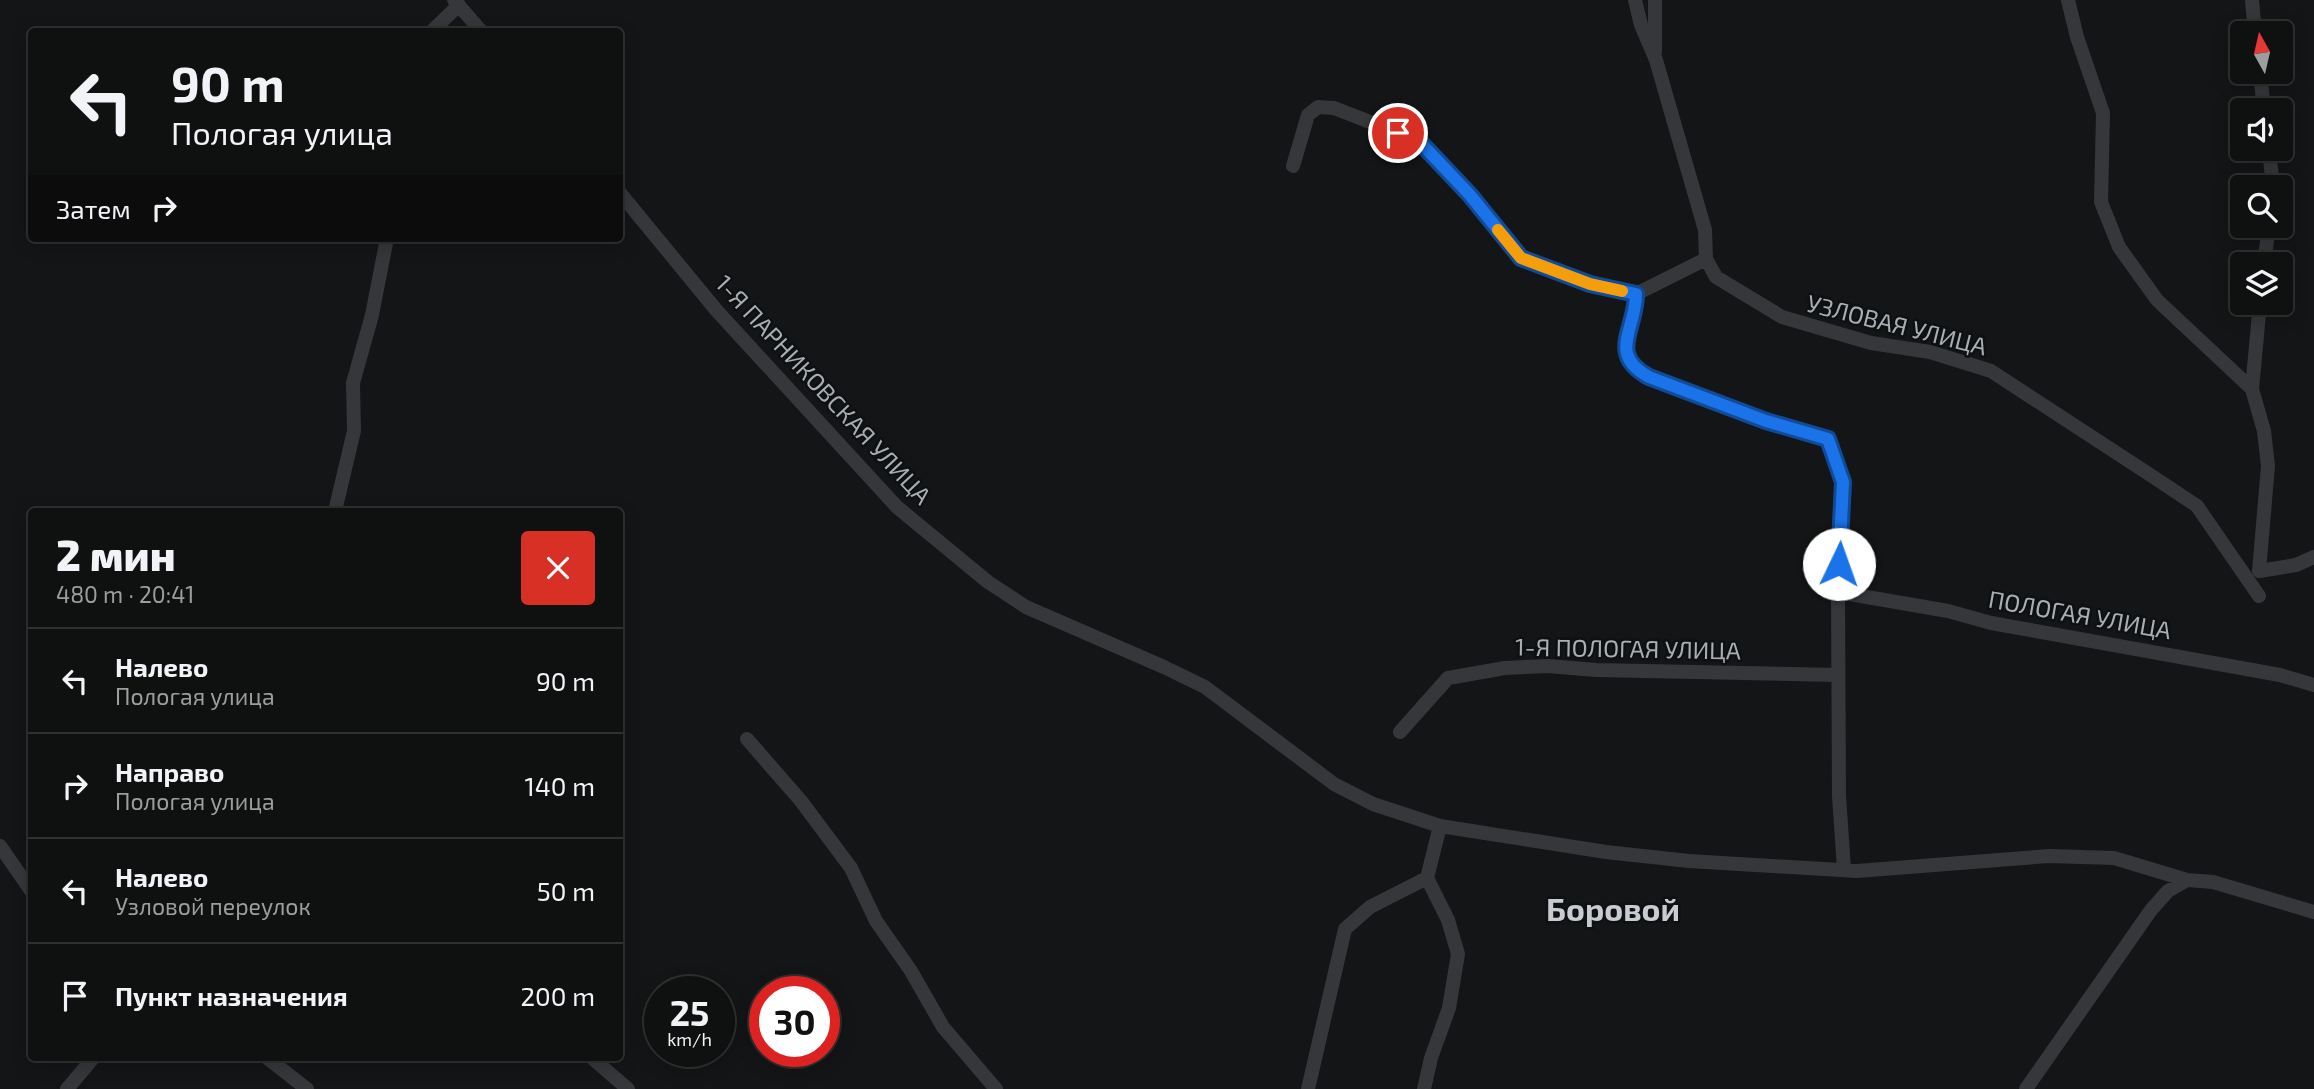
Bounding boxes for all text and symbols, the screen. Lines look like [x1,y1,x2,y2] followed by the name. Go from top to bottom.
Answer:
[2230,21,2292,84] north arrow
[2230,21,2293,315] map controls
[171,53,285,112] text: 90 m
[56,56,147,147] icon: left
[2230,98,2293,161] button: sound
[1368,103,1428,163] pin
[171,113,393,151] text: Пологая улица
[1379,114,1417,152] icon: arrive
[2230,175,2293,238] button: search
[145,189,183,227] icon: right
[56,193,131,224] text: Затем
[2230,252,2293,315] button: layers
[710,268,938,510] street label: 1-Я ПАРНИКОВСКАЯ УЛИЦА
[1804,288,1990,360] street label: УЗЛОВАЯ УЛИЦА
[1802,527,1876,601] position arrow
[56,529,176,579] text: 2 мин
[521,531,595,605] button: close
[56,580,194,608] text: 480 m · 20:41
[1986,584,2174,644] street label: ПОЛОГАЯ УЛИЦА
[1515,632,1741,664] street label: 1-Я ПОЛОГАЯ УЛИЦА
[115,651,208,682] text: Налево
[56,662,94,700] icon: left
[536,665,595,696] text: 90 m
[115,682,275,710] text: Пологая улица
[115,756,224,787] text: Направо
[56,767,94,805] icon: right
[524,770,595,801] text: 140 m
[115,787,275,815] text: Пологая улица
[115,861,208,892] text: Налево
[56,872,94,910] icon: left
[537,875,595,906] text: 50 m
[1546,889,1680,927] district label: Боровой
[115,892,311,920] text: Узловой переулок
[749,976,840,1067] speed limit sign: 30
[56,977,94,1015] icon: arrive
[115,980,348,1011] text: Пункт назначения
[520,980,595,1011] text: 200 m
[670,991,709,1033] text: 25
[667,1028,712,1050] text: km/h

